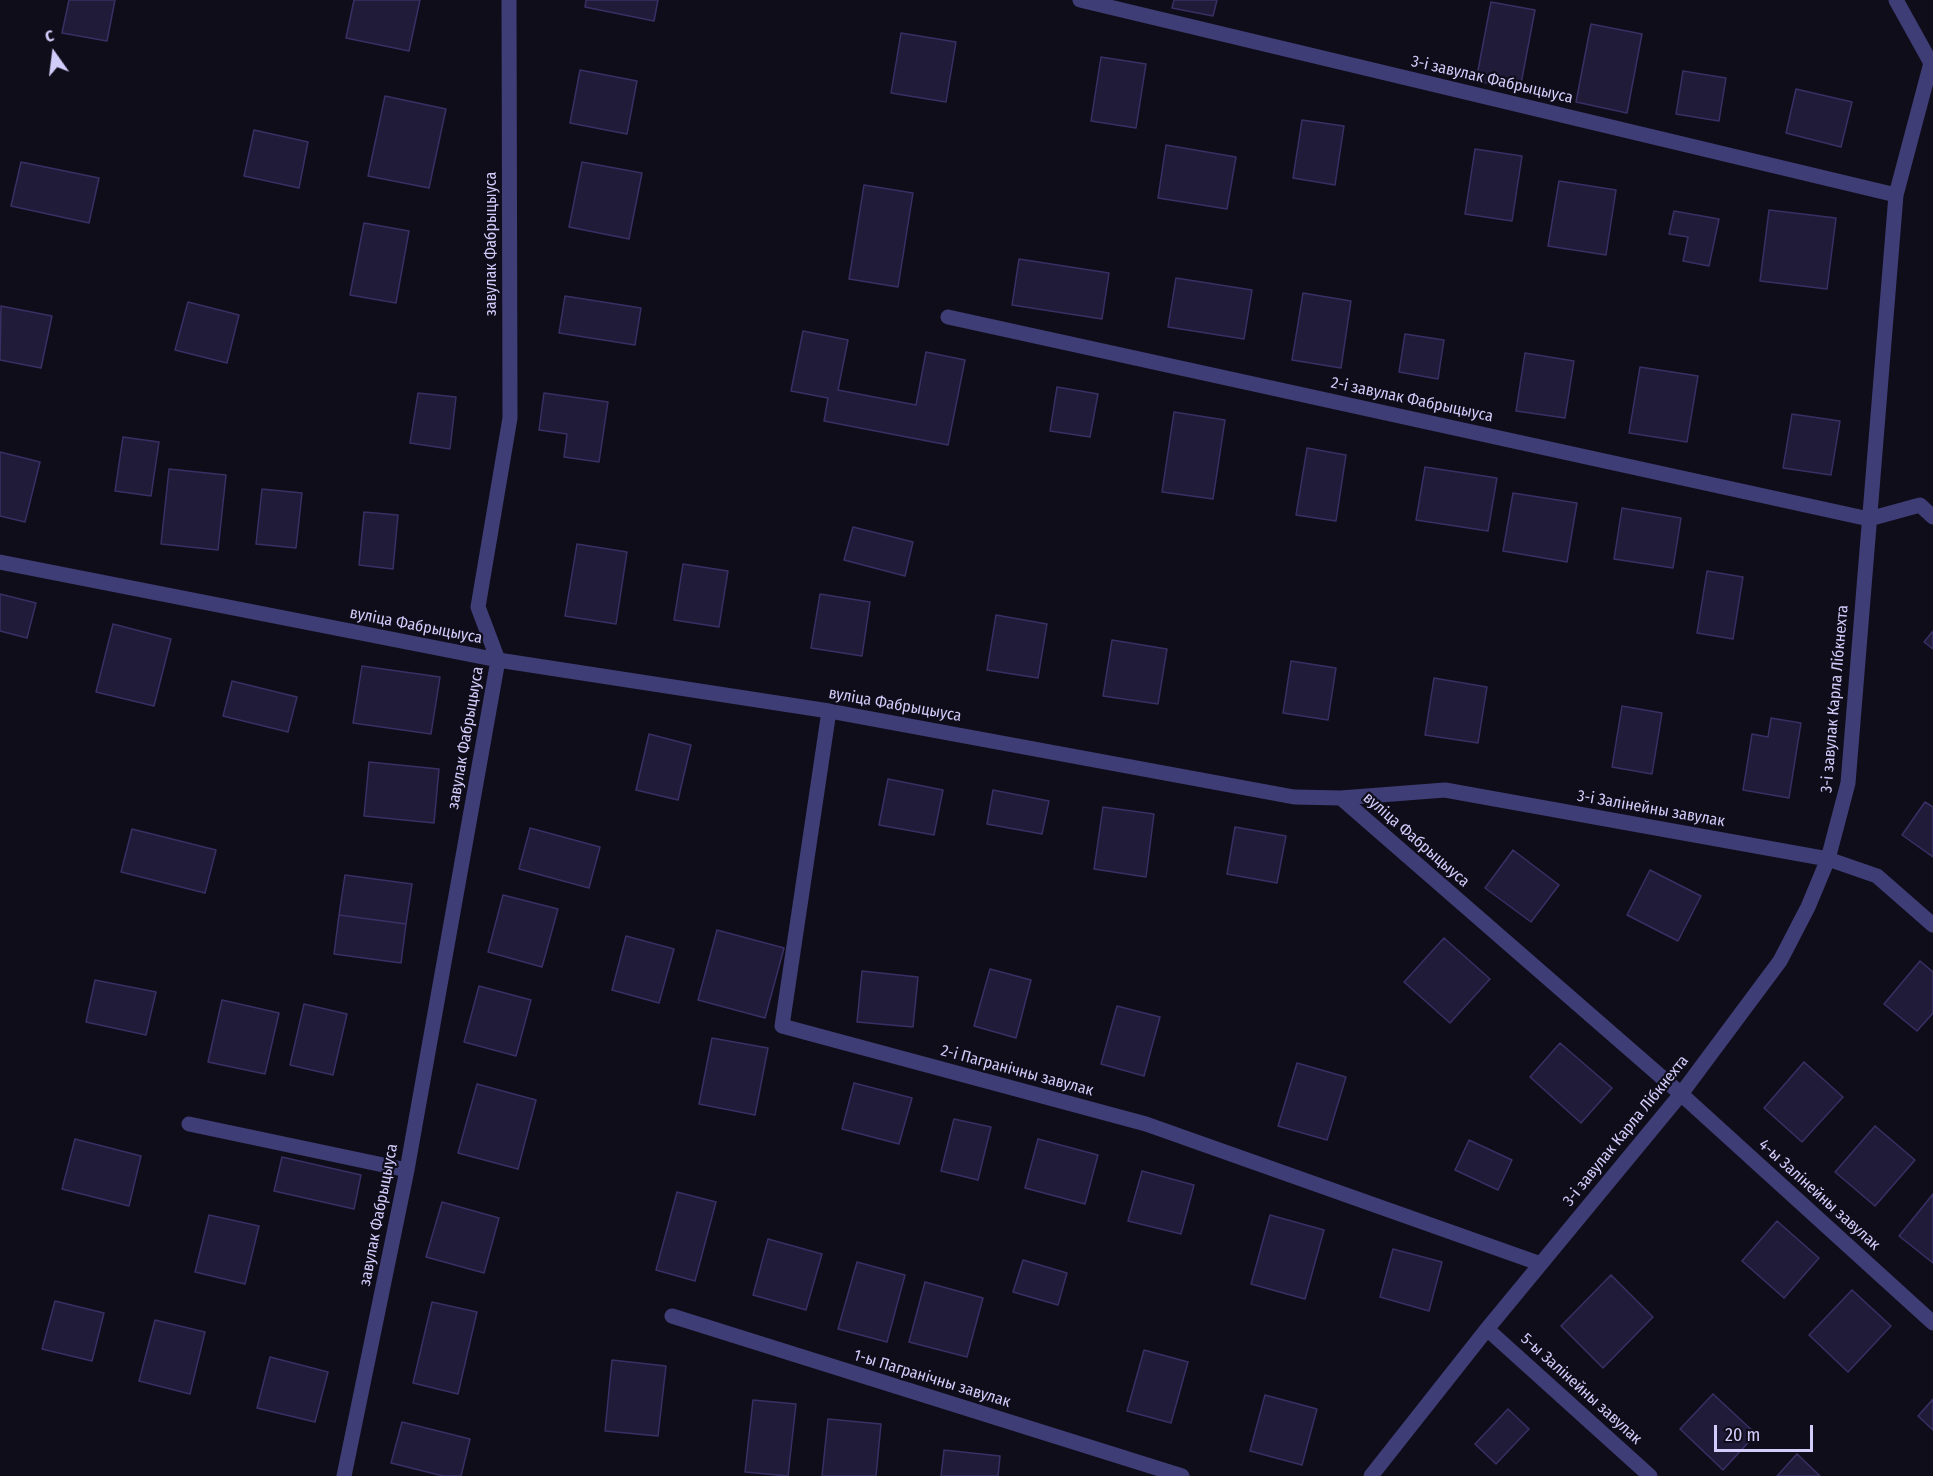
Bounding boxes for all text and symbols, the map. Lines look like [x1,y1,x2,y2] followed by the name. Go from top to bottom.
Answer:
[24,24,84,84] north arrow
[43,26,56,46] text: С
[1409,52,1575,108] street label: 3-і завулак Фабрыцыуса
[482,172,502,316] street label: завулак Фабрыцыуса
[1329,373,1495,427] street label: 2-і завулак Фабрыцыуса
[348,604,484,648] street label: вуліца Фабрыцыуса
[1817,604,1853,794] street label: 3-і завулак Карла Лібкнехта
[444,665,488,811] street label: завулак Фабрыцыуса
[827,684,963,726] street label: вуліца Фабрыцыуса
[1576,787,1726,831] street label: 3-і Залінейны завулак
[1359,789,1473,891] street label: вуліца Фабрыцыуса
[939,1041,1095,1101] street label: 2-і Пагранічны завулак
[1559,1052,1693,1210] street label: 3-і завулак Карла Лібкнехта
[1754,1135,1884,1255] street label: 4-ы Залінейны завулак
[356,1142,402,1288] street label: завулак Фабрыцыуса
[1516,1330,1646,1448] street label: 5-ы Залінейны завулак
[851,1346,1013,1412] street label: 1-ы Пагранічны завулак
[1717,1413,1816,1451] scale bar
[1725,1424,1760,1446] text: 20 m

